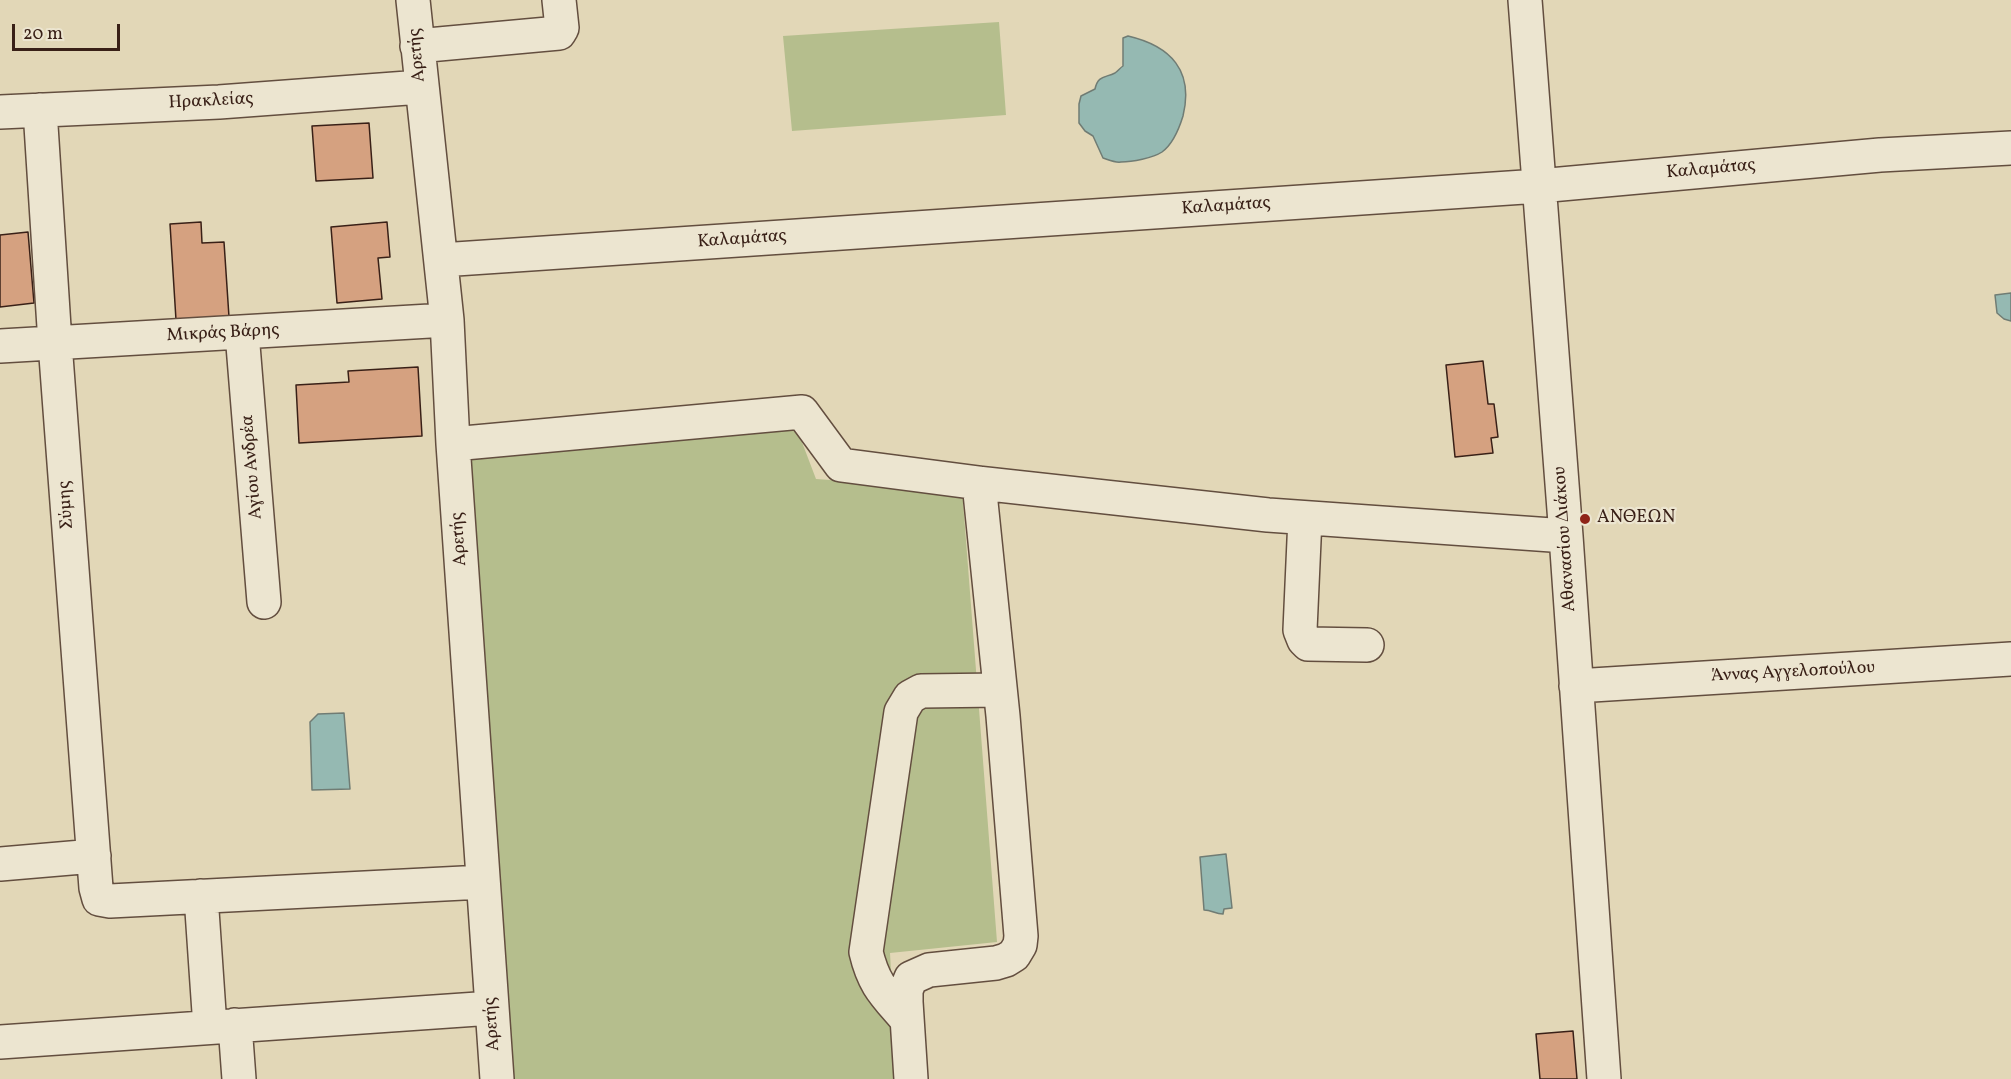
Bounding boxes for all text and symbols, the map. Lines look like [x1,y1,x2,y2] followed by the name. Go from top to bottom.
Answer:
[15,12,123,50] scale bar
[23,22,63,47] text: 20 m
[405,27,431,83] street label: Αρετής
[168,89,254,115] street label: Ηρακλείας
[1666,155,1756,185] street label: Καλαμάτας
[1181,193,1271,221] street label: Καλαμάτας
[697,226,787,254] street label: Καλαμάτας
[166,320,280,348] street label: Μικράς Βάρης
[238,414,268,520] street label: Αγίου Ανδρέα
[1550,466,1582,612] street label: Αθανασίου Διάκου
[55,480,79,530] street label: Σύμης
[1597,508,1675,530] place label: ΑΝΘΕΩΝ
[447,511,473,567] street label: Αρετής
[1578,512,1592,526] marker: ΑΝΘΕΩΝ
[1711,658,1875,688] street label: Άννας Αγγελοπούλου
[480,996,506,1052] street label: Αρετής

